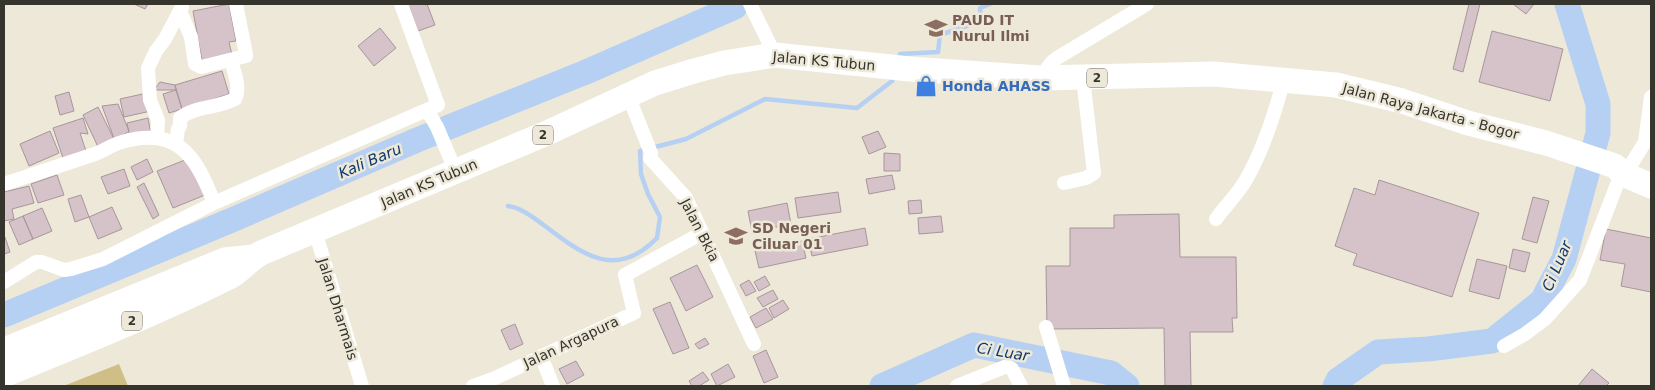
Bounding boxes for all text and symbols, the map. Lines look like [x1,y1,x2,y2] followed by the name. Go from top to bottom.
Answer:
[952,12,1030,44] place label: PAUD IT Nurul Ilmi
[923,15,949,41] school or university icon: PAUD IT Nurul Ilmi
[771,48,876,73] street label: Jalan KS Tubun
[1087,68,1107,88] road number: 2
[913,73,939,99] shop icon: Honda AHASS
[942,78,1051,94] place label: Honda AHASS
[1340,79,1521,142] street label: Jalan Raya Jakarta - Bogor
[533,126,553,144] road number: 2
[336,140,404,182] water label: Kali Baru
[378,156,480,211] street label: Jalan KS Tubun
[677,195,723,264] street label: Jalan Bkia
[752,220,831,252] place label: SD Negeri Ciluar 01
[723,223,749,249] school or university icon: SD Negeri Ciluar 01
[1538,237,1576,294] water label: Ci Luar
[315,255,361,362] street label: Jalan Dharmais
[122,312,142,331] road number: 2
[520,313,621,371] street label: Jalan Argapura
[976,339,1031,365] water label: Ci Luar

